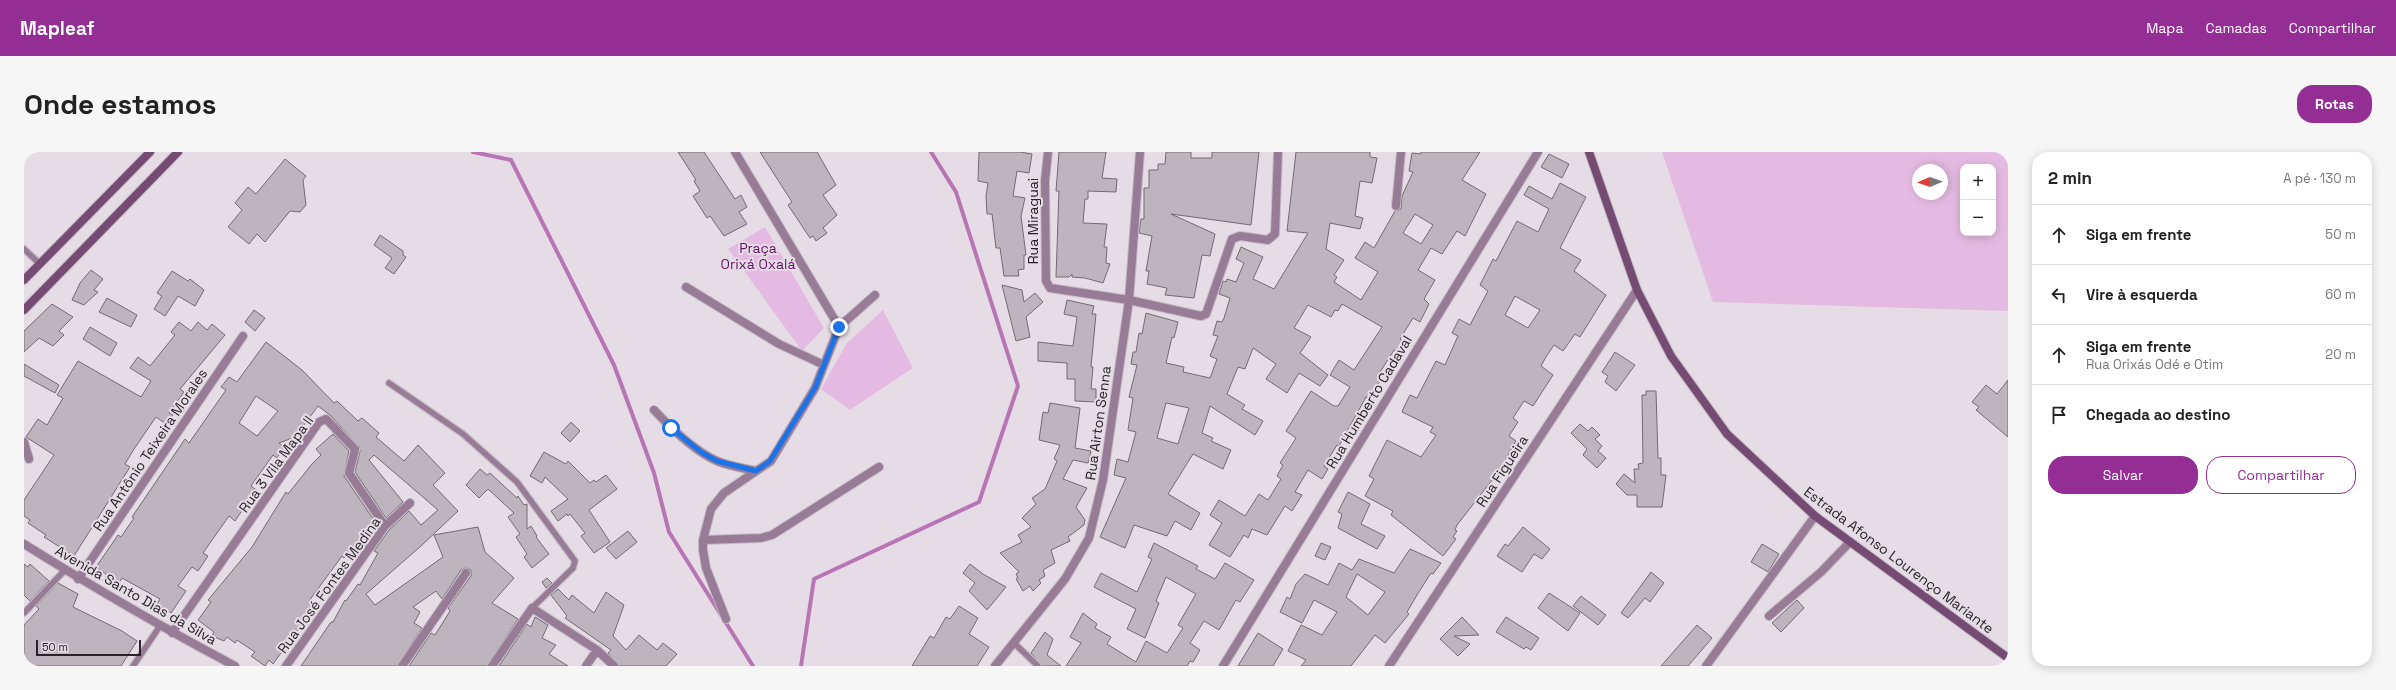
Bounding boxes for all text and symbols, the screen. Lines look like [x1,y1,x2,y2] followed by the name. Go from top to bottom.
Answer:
[20,16,94,41] text: Mapleaf
[2146,19,2183,37] text: Mapa
[2205,19,2267,37] text: Camadas
[2289,19,2376,37] text: Compartilhar
[2297,85,2372,123] button: Rotas
[24,86,217,122] text: Onde estamos
[1912,164,1948,200] north arrow
[1960,164,1996,236] map controls
[1960,164,1996,200] button: +
[2048,167,2092,189] text: 2 min
[2283,170,2356,187] text: A pé · 130 m
[1024,178,1042,264] street label: Rua Miraguai
[1960,200,1996,236] button: −
[2048,224,2070,246] icon: ahead
[2086,225,2192,244] text: Siga em frente
[2325,226,2356,243] text: 50 m
[721,239,795,273] park label: Praça Orixá Oxalá
[2048,284,2070,306] icon: left
[2086,285,2198,304] text: Vire à esquerda
[2325,286,2356,303] text: 60 m
[830,318,848,336] route end
[1322,332,1416,472] street label: Rua Humberto Cadaval
[2086,337,2192,356] text: Siga em frente
[2048,344,2070,366] icon: ahead
[2325,346,2356,363] text: 20 m
[2086,356,2223,373] text: Rua Orixás Odé e Otim
[89,365,211,535] street label: Rua Antônio Teixeira Morales
[1081,365,1115,481] street label: Rua Airton Senna
[2048,404,2070,426] icon: arrive
[2086,405,2230,424] text: Chegada ao destino
[235,412,317,516] street label: Rua 3 Vila Mapa II
[662,419,680,437] route start
[1472,432,1532,510] street label: Rua Figueira
[2048,456,2198,494] button: Salvar
[2206,456,2356,494] button: Compartilhar
[1800,483,1998,637] street label: Estrada Afonso Lourenço Mariante
[273,513,385,657] street label: Rua José Fontes Medina
[52,541,220,649] street label: Avenida Santo Dias da Silva
[36,638,141,657] scale bar
[42,640,68,654] text: 50 m

